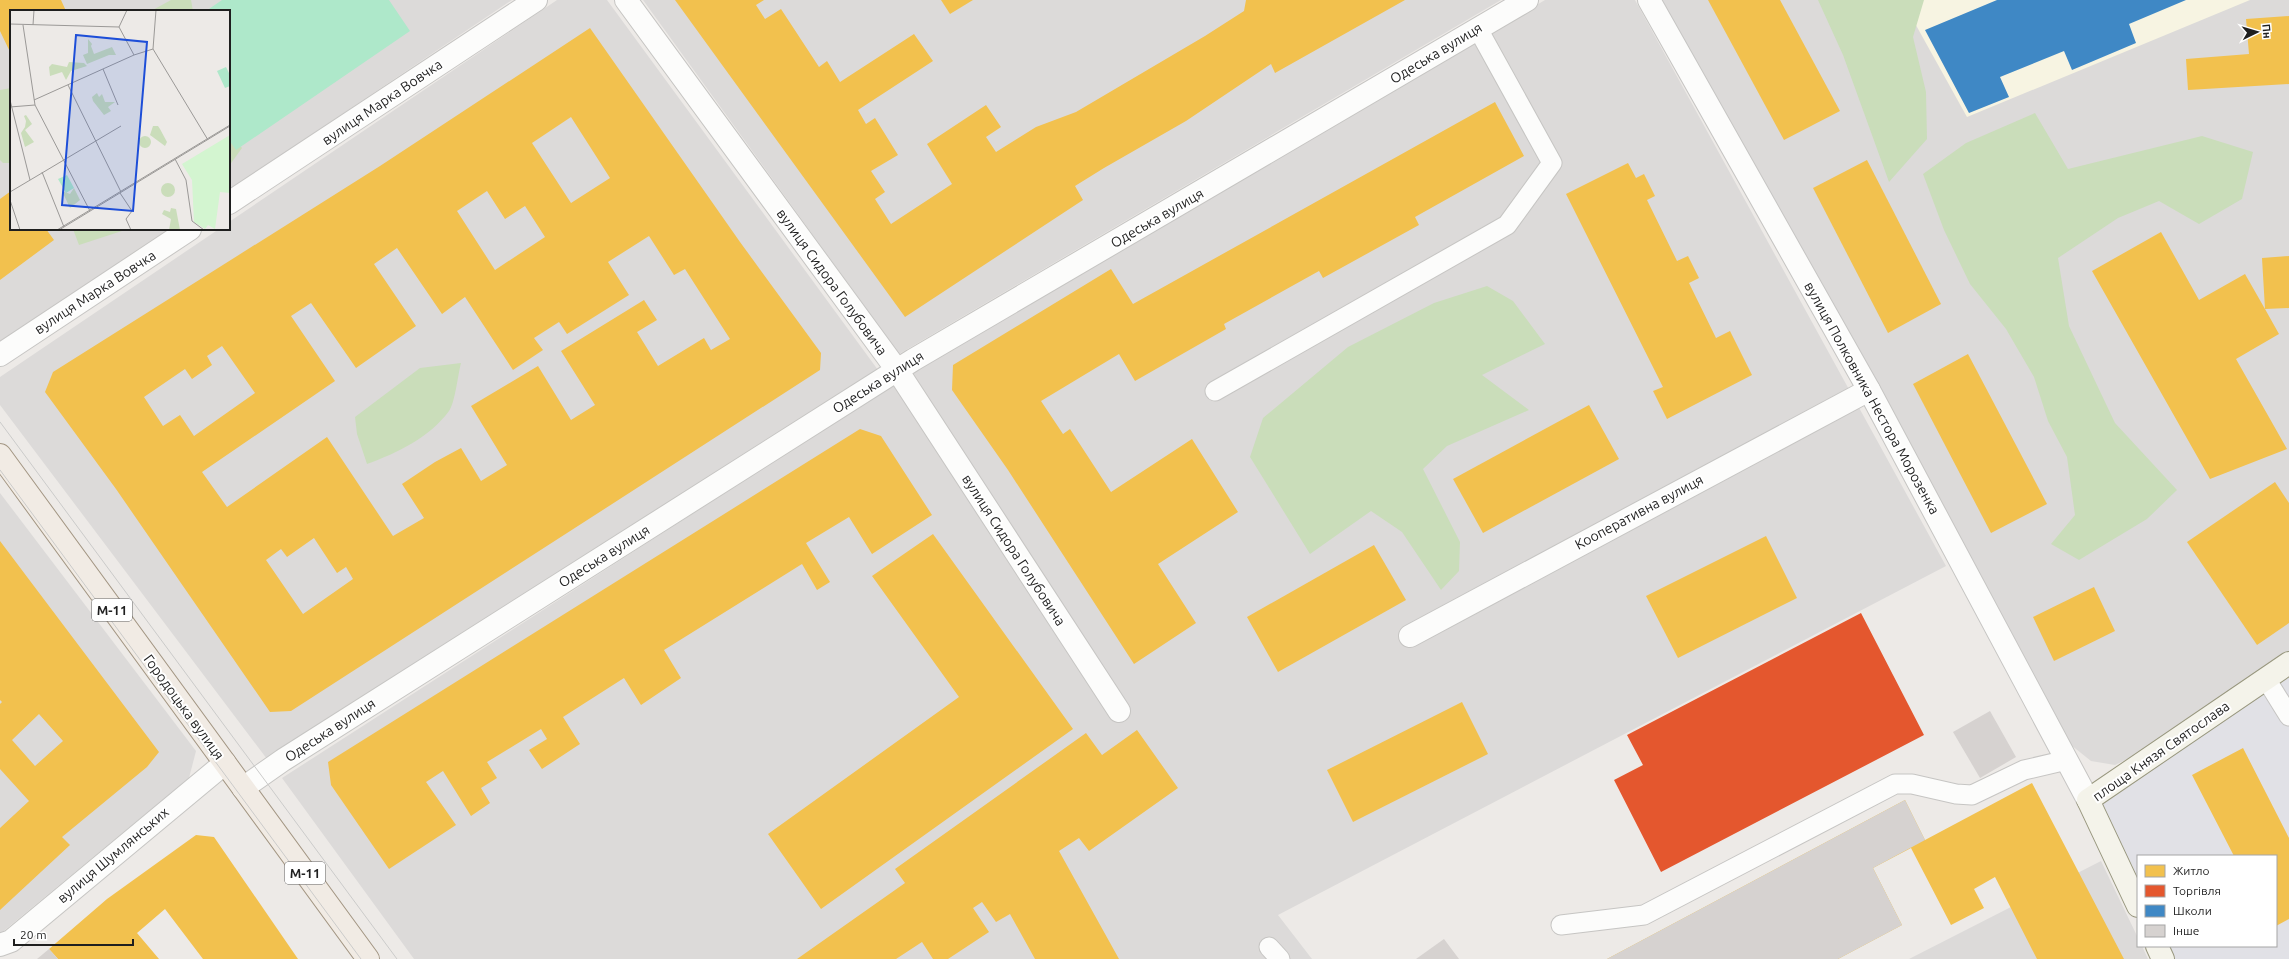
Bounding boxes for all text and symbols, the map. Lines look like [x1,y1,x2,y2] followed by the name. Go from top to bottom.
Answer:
[10,10,230,230] inset map
[2237,12,2277,52] north arrow
[1387,19,1485,87] street label: Одеська вулиця
[2260,23,2274,39] text: Пн
[319,56,445,148] street label: вулиця Марка Вовчка
[1108,185,1206,251] street label: Одеська вулиця
[773,206,891,358] street label: вулиця Сидора Голубовича
[31,247,159,337] street label: вулиця Марка Вовчка
[1801,279,1943,517] street label: вулиця Полковника Нестора Морозенка
[830,348,926,416] street label: Одеська вулиця
[959,471,1069,629] street label: вулиця Сидора Голубовича
[1572,471,1706,553] street label: Кооперативна вулиця
[556,522,652,590] street label: Одеська вулиця
[92,599,132,621] road number: М-11
[141,651,227,763] street label: Городоцька вулиця
[282,695,378,765] street label: Одеська вулиця
[2090,698,2232,804] street label: площа Князя Святослава
[54,804,172,906] street label: вулиця Шумлянських
[2137,855,2277,947] legend
[285,862,325,884] road number: М-11
[2173,864,2210,877] text: Житло
[2173,884,2221,897] text: Торгівля
[2173,904,2212,917] text: Школи
[14,921,133,947] scale bar
[2173,924,2199,937] text: Інше
[20,928,47,941] text: 20 m

